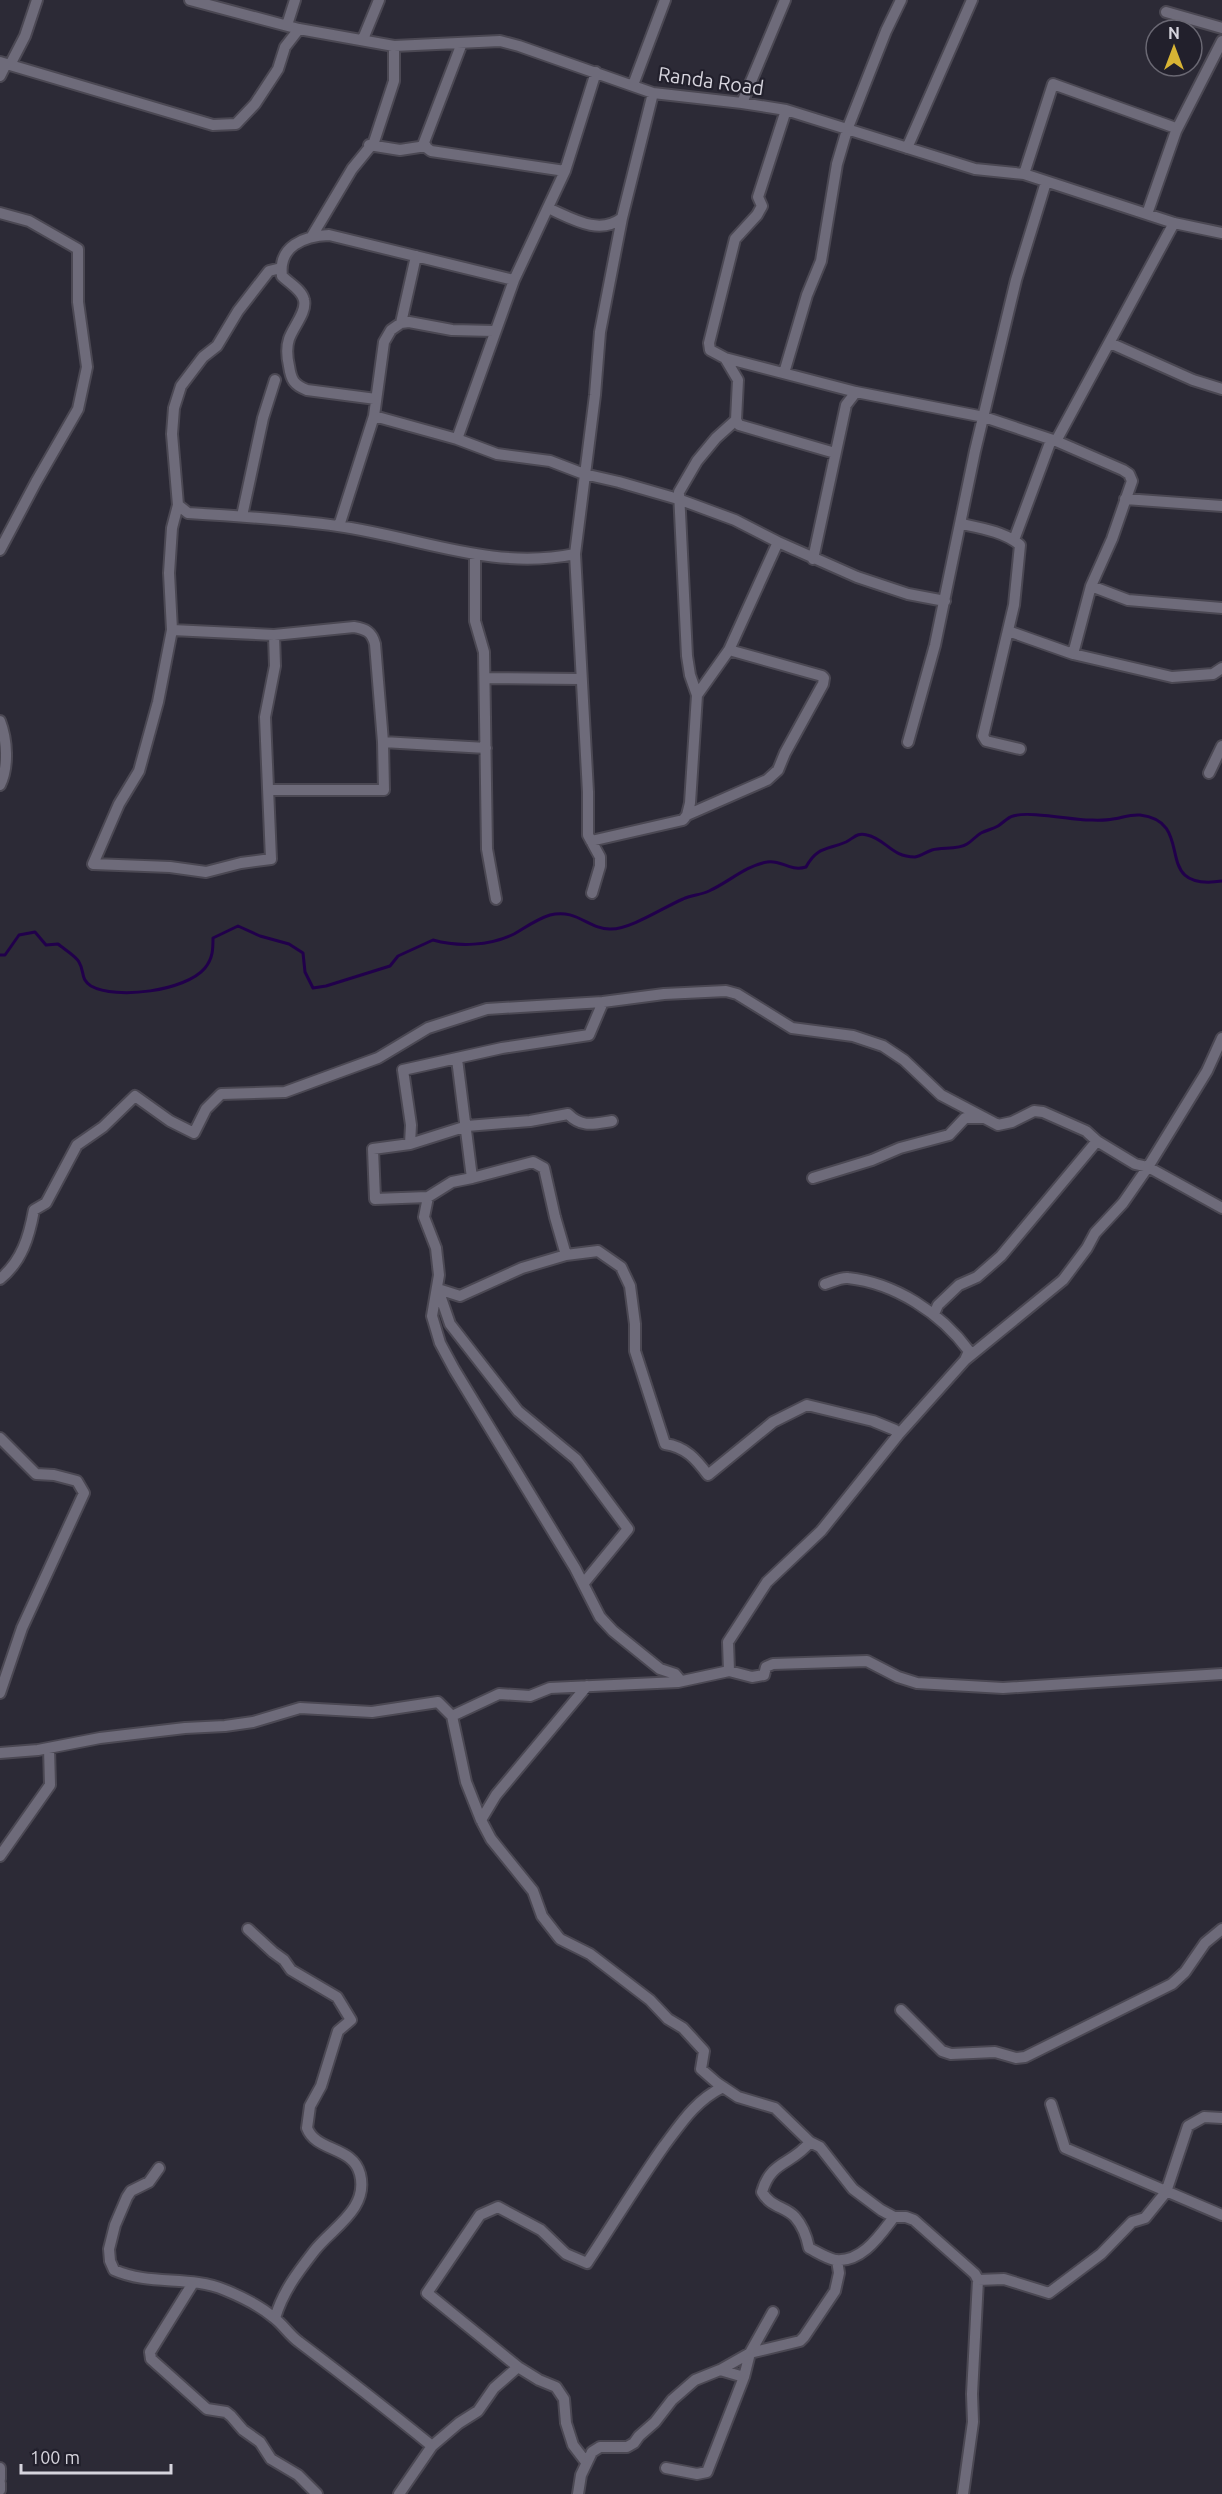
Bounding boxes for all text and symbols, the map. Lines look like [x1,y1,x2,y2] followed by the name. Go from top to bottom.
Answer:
[1144,18,1204,78] north arrow
[1168,24,1180,42] text: N
[657,62,766,99] street label: Randa Road
[21,2437,171,2475] scale bar
[30,2447,80,2467] text: 100 m

